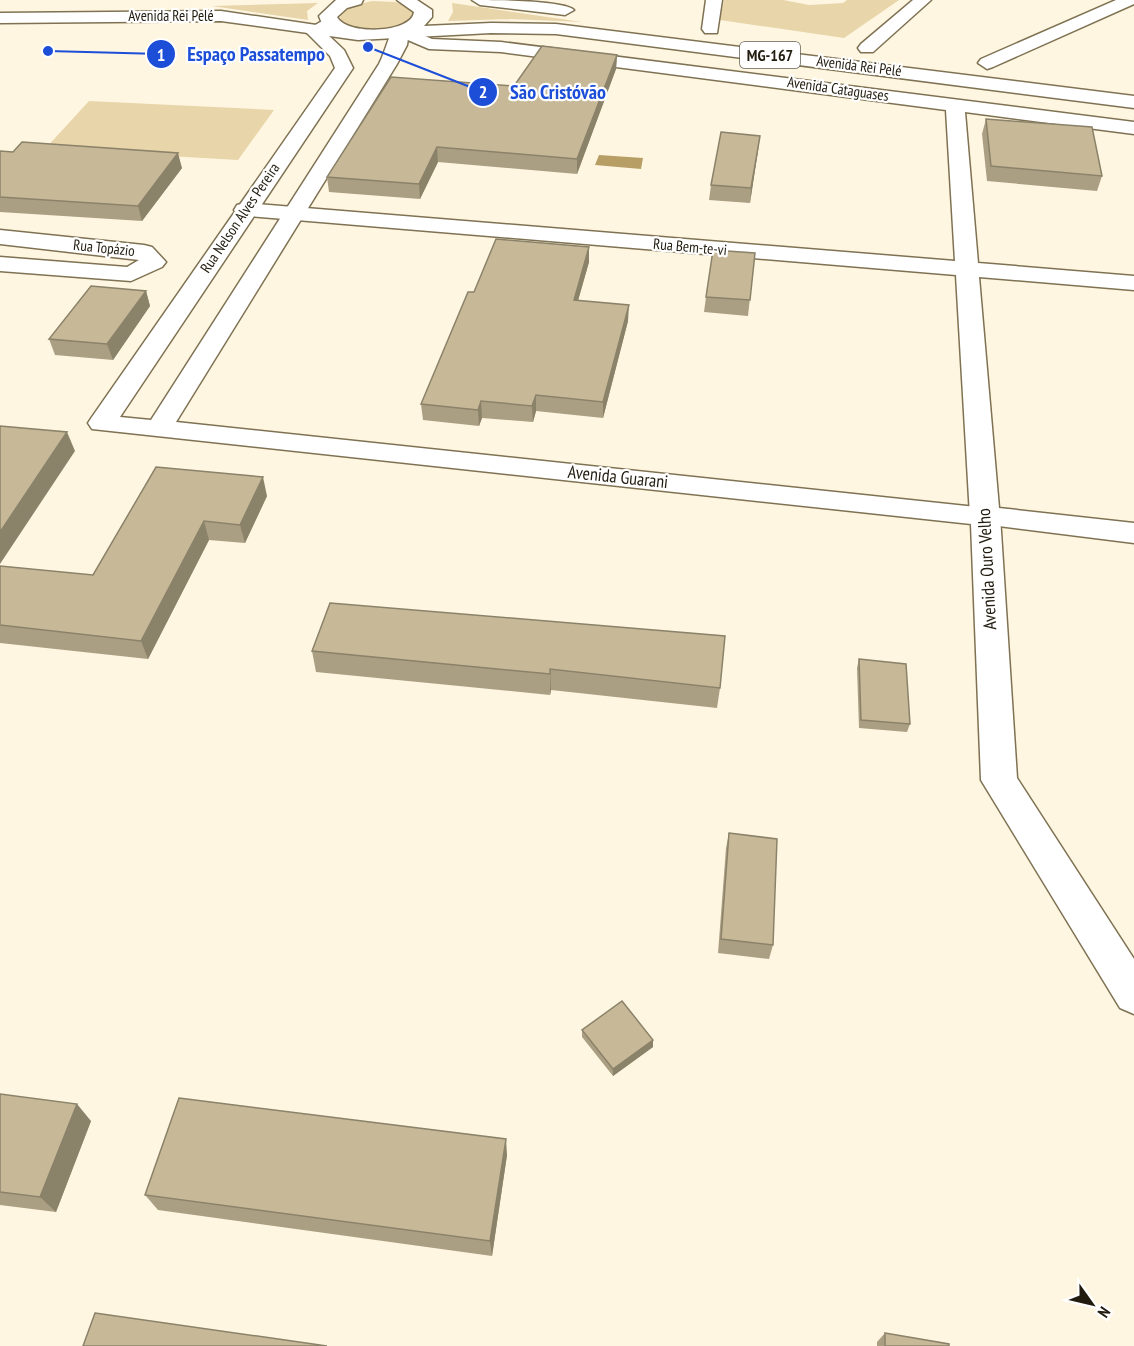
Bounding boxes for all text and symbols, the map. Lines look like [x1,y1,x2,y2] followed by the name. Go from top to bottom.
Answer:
[128,6,214,25] street label: Avenida Rei Pelé
[146,35,337,73] callout: Espaço Passatempo
[187,41,325,67] text: Espaço Passatempo
[740,42,800,68] road number: MG-167
[157,43,165,66] text: 1
[815,51,903,80] street label: Avenida Rei Pelé
[786,72,890,105] street label: Avenida Cataguases
[468,73,618,111] callout: São Cristóvão
[510,79,606,105] text: São Cristóvão
[479,80,487,103] text: 2
[196,159,283,276] street label: Rua Nelson Alves Pereira
[652,234,728,259] street label: Rua Bem-te-vi
[72,235,136,260] street label: Rua Topázio
[567,460,669,493] street label: Avenida Guarani
[972,508,1001,630] street label: Avenida Ouro Velho
[1062,1274,1122,1334] north arrow
[1094,1303,1115,1322] text: N

